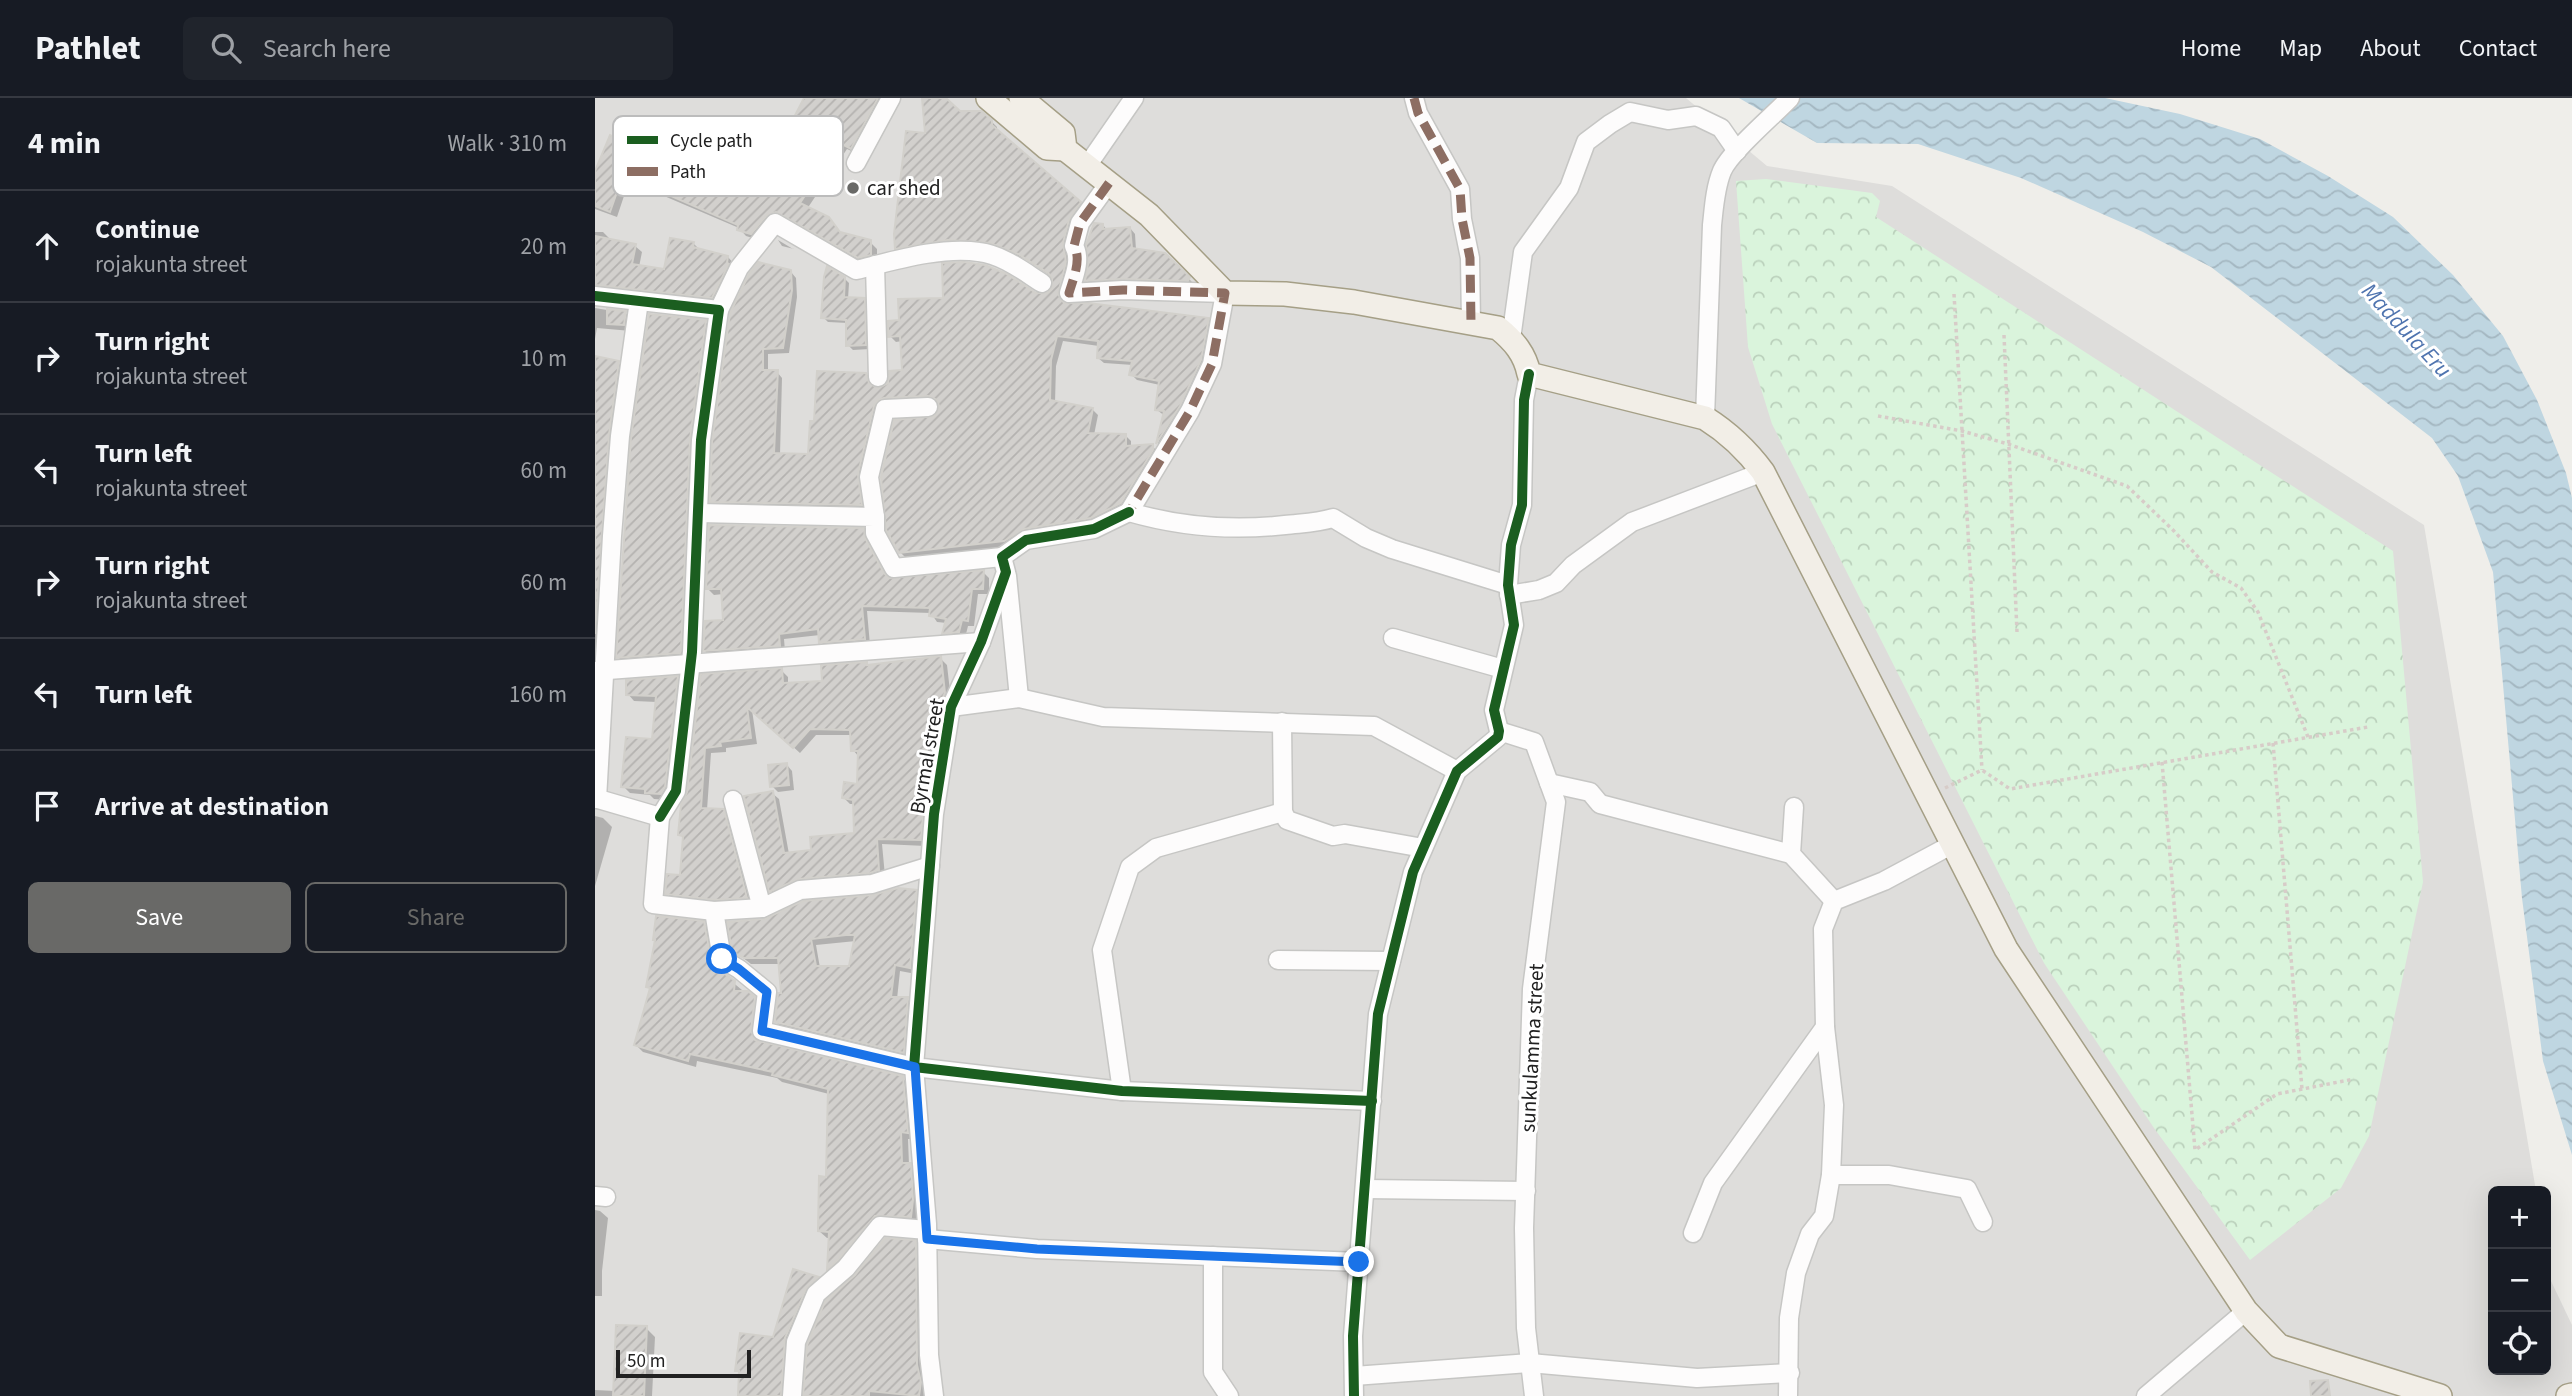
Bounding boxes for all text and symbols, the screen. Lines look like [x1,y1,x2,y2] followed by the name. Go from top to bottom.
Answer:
[183,17,673,80] search box
[35,25,141,72] text: Pathlet
[207,29,245,67] icon: search
[263,30,391,67] text: Search here
[2181,31,2241,66] text: Home
[2279,31,2322,66] text: Map
[2360,31,2421,66] text: About
[2459,31,2537,66] text: Contact
[613,116,843,196] legend
[28,122,101,165] text: 4 min
[448,127,567,160] text: Walk · 310 m
[670,128,752,155] text: Cycle path
[670,159,706,186] text: Path
[867,173,941,203] place label: car shed
[845,180,861,196] marker: car shed
[95,211,200,248] text: Continue
[28,227,66,265] icon: ahead
[520,230,567,263] text: 20 m
[95,248,247,281] text: rojakunta street
[2354,275,2459,385] water label: Maddula Eru
[95,323,210,360] text: Turn right
[28,339,66,377] icon: right
[520,342,567,375] text: 10 m
[95,360,247,393] text: rojakunta street
[95,435,192,472] text: Turn left
[28,451,66,489] icon: left
[520,454,567,487] text: 60 m
[95,472,247,505] text: rojakunta street
[95,547,210,584] text: Turn right
[28,563,66,601] icon: right
[520,566,567,599] text: 60 m
[95,584,247,617] text: rojakunta street
[28,675,66,713] icon: left
[95,676,192,713] text: Turn left
[509,678,567,711] text: 160 m
[902,696,952,816] street label: Byrmal street
[28,787,66,825] icon: arrive
[95,788,329,825] text: Arrive at destination
[28,882,291,953] button: Save
[305,882,567,953] button: Share
[706,943,737,974] route start
[1513,963,1551,1133] street label: sunkulamma street
[2488,1186,2551,1375] map controls
[2488,1186,2551,1249] button: +
[1343,1246,1374,1277] route end
[2488,1249,2551,1312] button: −
[2488,1312,2551,1375] button: locate
[616,1347,751,1379] scale bar
[627,1348,665,1375] text: 50 m

